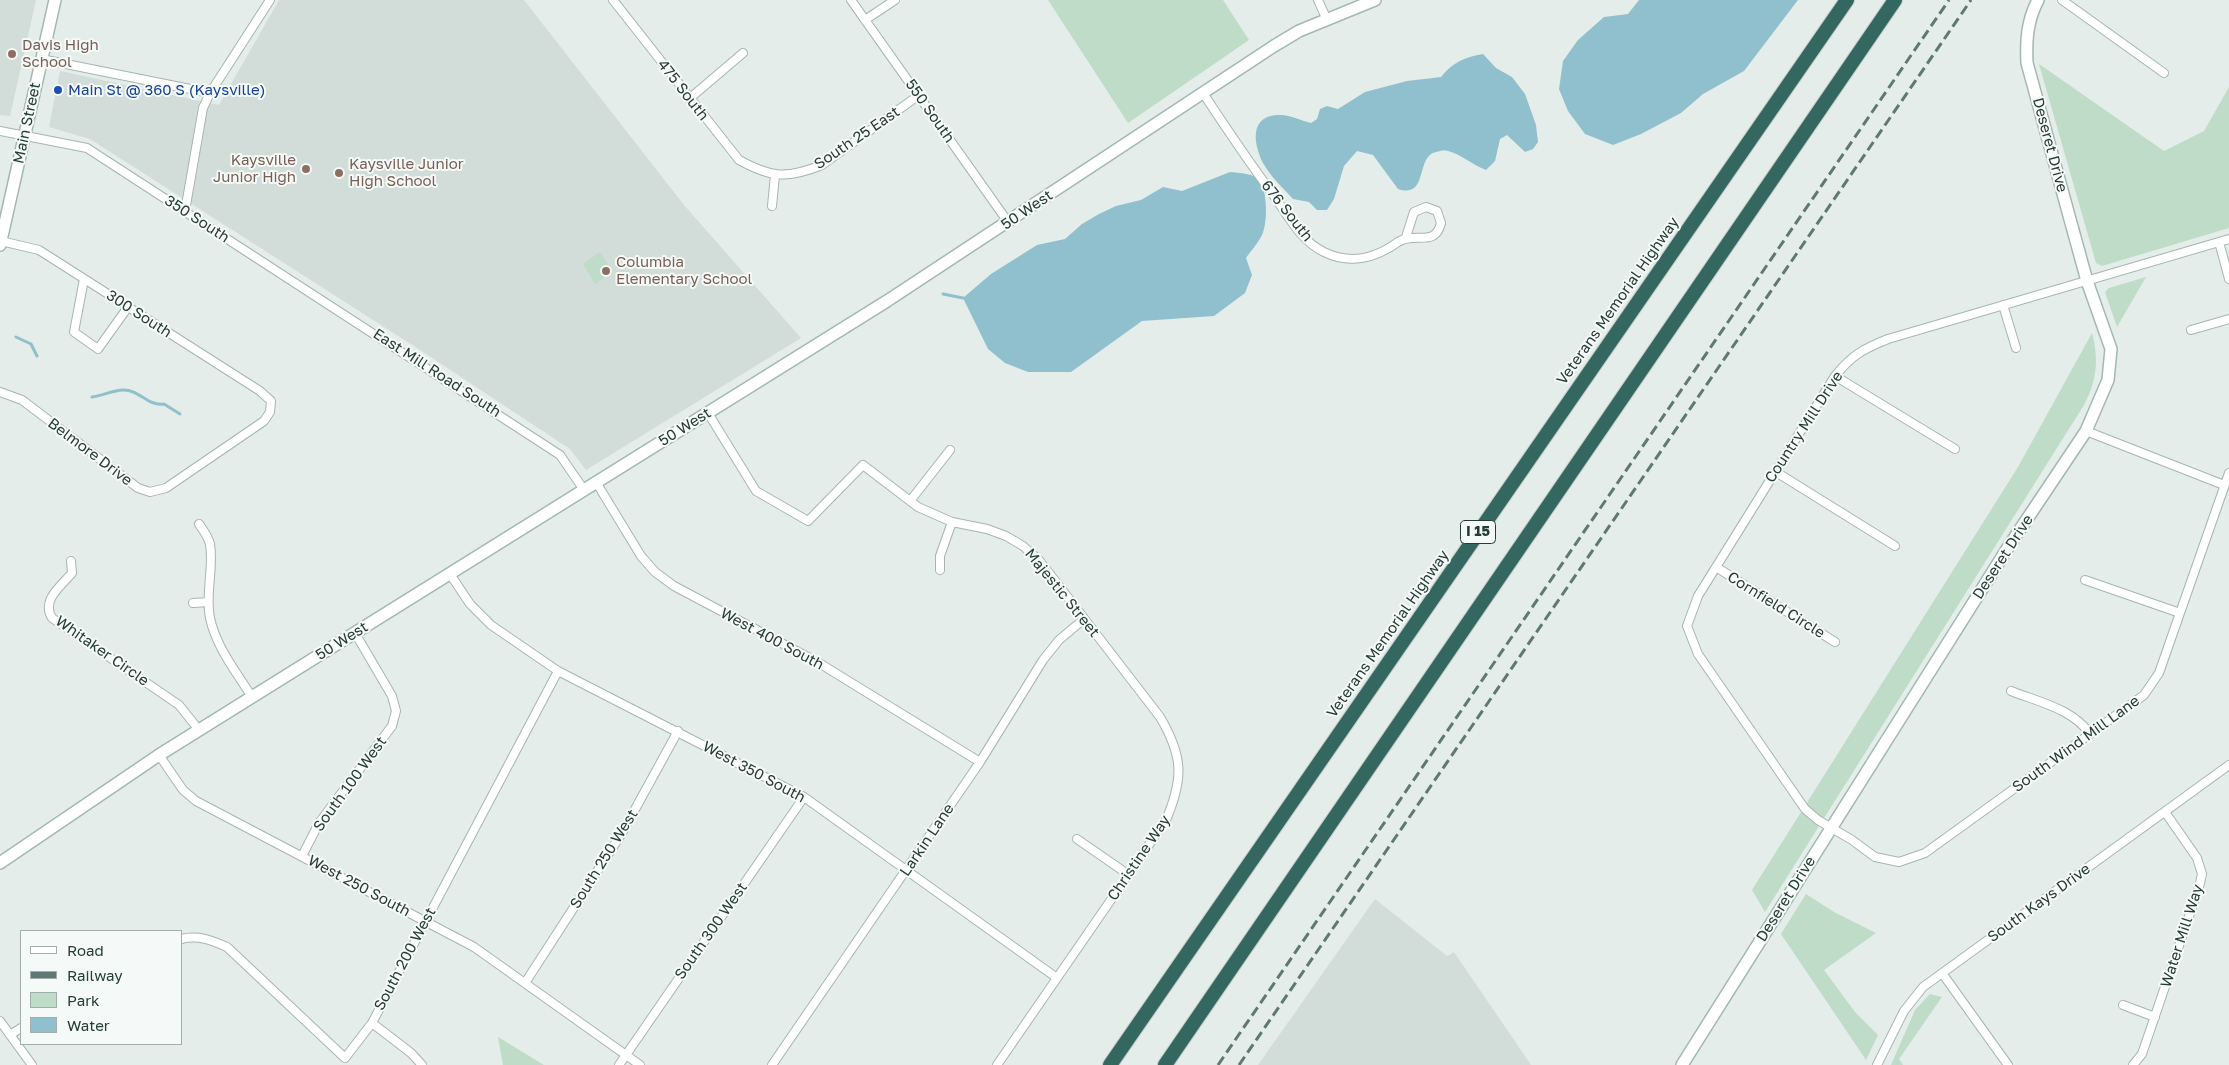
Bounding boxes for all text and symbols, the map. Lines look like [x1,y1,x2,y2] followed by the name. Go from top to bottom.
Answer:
[22,36,99,71] place label: Davis High School
[6,48,18,60] marker: Davis High School
[654,56,712,124] street label: 475 South
[902,76,958,146] street label: 550 South
[10,81,44,165] street label: Main Street
[68,81,265,99] place label: Main St @ 360 S (Kaysville)
[52,84,64,96] marker: Main St @ 360 S (Kaysville)
[2029,96,2071,194] street label: Deseret Drive
[811,103,903,173] street label: South 25 East
[213,151,296,186] place label: Kaysville Junior High
[349,155,464,190] place label: Kaysville Junior High School
[300,163,312,175] marker: Kaysville Junior High
[333,167,345,179] marker: Kaysville Junior High School
[1258,177,1316,245] street label: 676 South
[998,186,1056,234] street label: 50 West
[161,191,233,247] street label: 350 South
[1553,214,1683,388] street label: Veterans Memorial Highway
[616,253,752,288] place label: Columbia Elementary School
[600,265,612,277] marker: Columbia Elementary School
[103,286,175,342] street label: 300 South
[370,325,504,421] street label: East Mill Road South
[1761,368,1847,486] street label: Country Mill Drive
[656,404,714,450] street label: 50 West
[44,414,136,490] street label: Belmore Drive
[1969,511,2037,603] street label: Deseret Drive
[1460,520,1496,544] road number: I 15
[1021,545,1103,641] street label: Majestic Street
[1323,547,1453,721] street label: Veterans Memorial Highway
[1724,568,1828,642] street label: Cornfield Circle
[717,604,827,674] street label: West 400 South
[52,612,152,690] street label: Whitaker Circle
[313,618,371,664] street label: 50 West
[2009,692,2143,796] street label: South Wind Mill Lane
[310,733,390,835] street label: South 100 West
[700,737,808,807] street label: West 350 South
[896,800,958,880] street label: Larkin Lane
[566,806,642,912] street label: South 250 West
[1104,812,1174,904] street label: Christine Way
[305,851,413,921] street label: West 250 South
[1753,853,1819,945] street label: Deseret Drive
[1984,860,2094,946] street label: South Kays Drive
[671,879,751,983] street label: South 300 West
[2157,882,2207,990] street label: Water Mill Way
[370,904,440,1014] street label: South 200 West
[20,930,182,1045] legend
[67,941,104,959] text: Road
[67,966,123,984] text: Railway
[67,991,99,1009] text: Park
[67,1016,110,1034] text: Water

